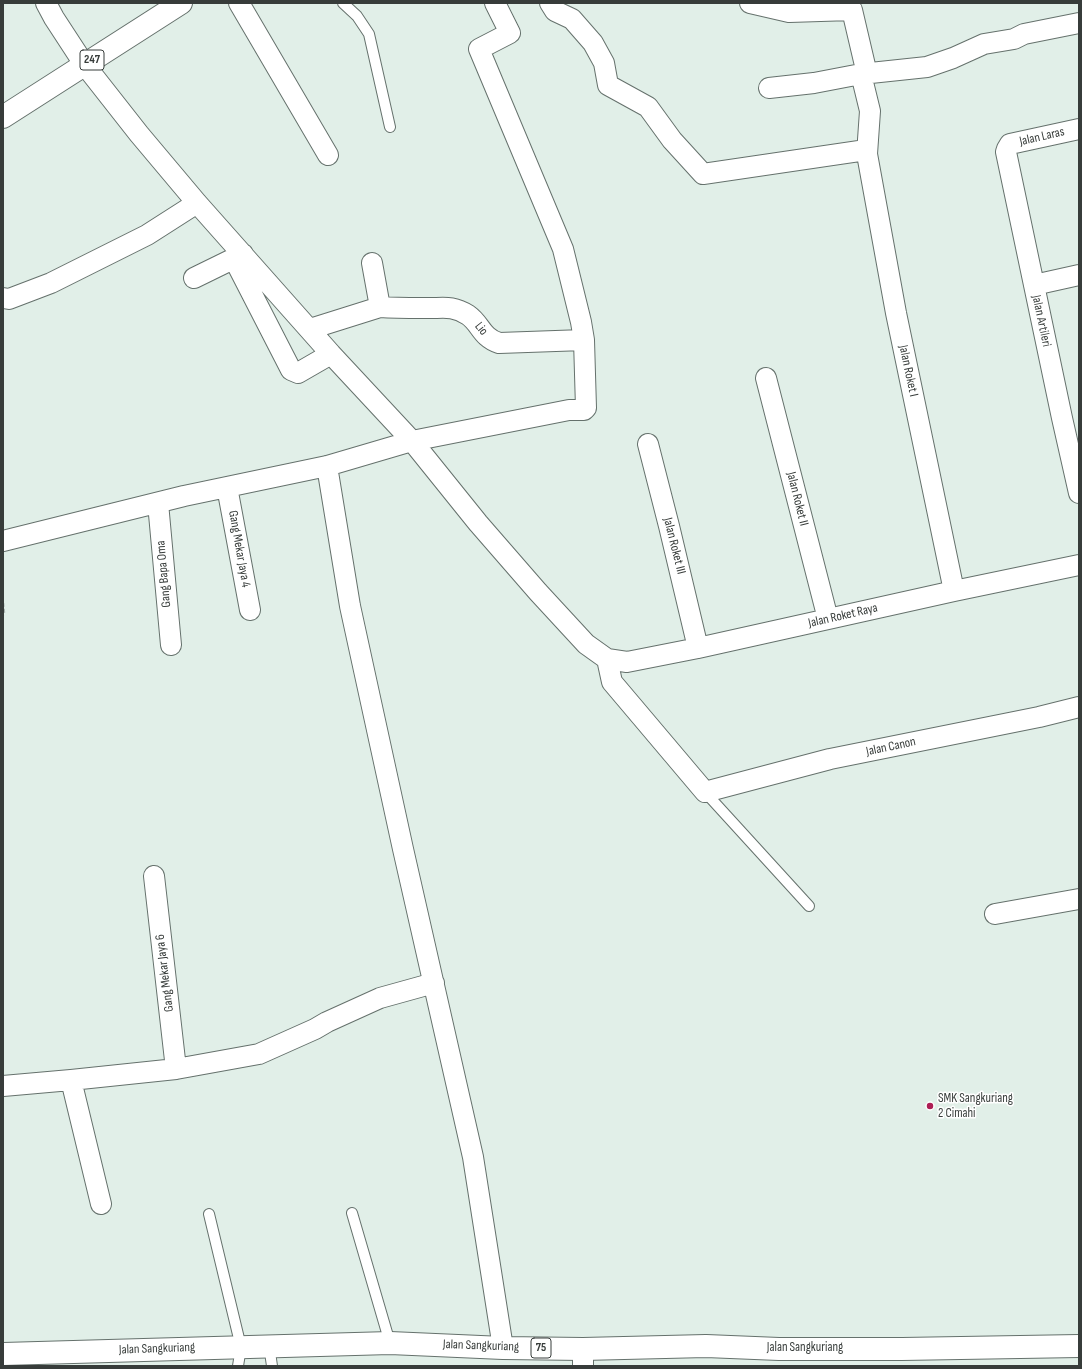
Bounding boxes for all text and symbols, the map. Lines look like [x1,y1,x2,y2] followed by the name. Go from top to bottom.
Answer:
[80,50,104,70] road number: 247
[1018,124,1066,150] street label: Jalan Laras
[1028,294,1054,348] street label: Jalan Artileri
[471,319,491,339] street label: Lio
[895,344,921,398] street label: Jalan Roket I
[783,470,811,528] street label: Jalan Roket II
[225,509,253,589] street label: Gang Mekar Jaya 4
[659,516,689,576] street label: Jalan Roket III
[153,540,175,608] street label: Gang Bapa Oma
[807,600,879,632] street label: Jalan Roket Raya
[865,734,917,760] street label: Jalan Canon
[152,933,178,1013] street label: Gang Mekar Jaya 6
[938,1091,1013,1122] place label: SMK Sangkuriang 2 Cimahi
[925,1101,935,1111] marker: SMK Sangkuriang 2 Cimahi
[443,1337,519,1355] street label: Jalan Sangkuriang
[531,1338,551,1358] road number: 75
[119,1340,195,1358] street label: Jalan Sangkuriang
[767,1340,843,1356] street label: Jalan Sangkuriang

